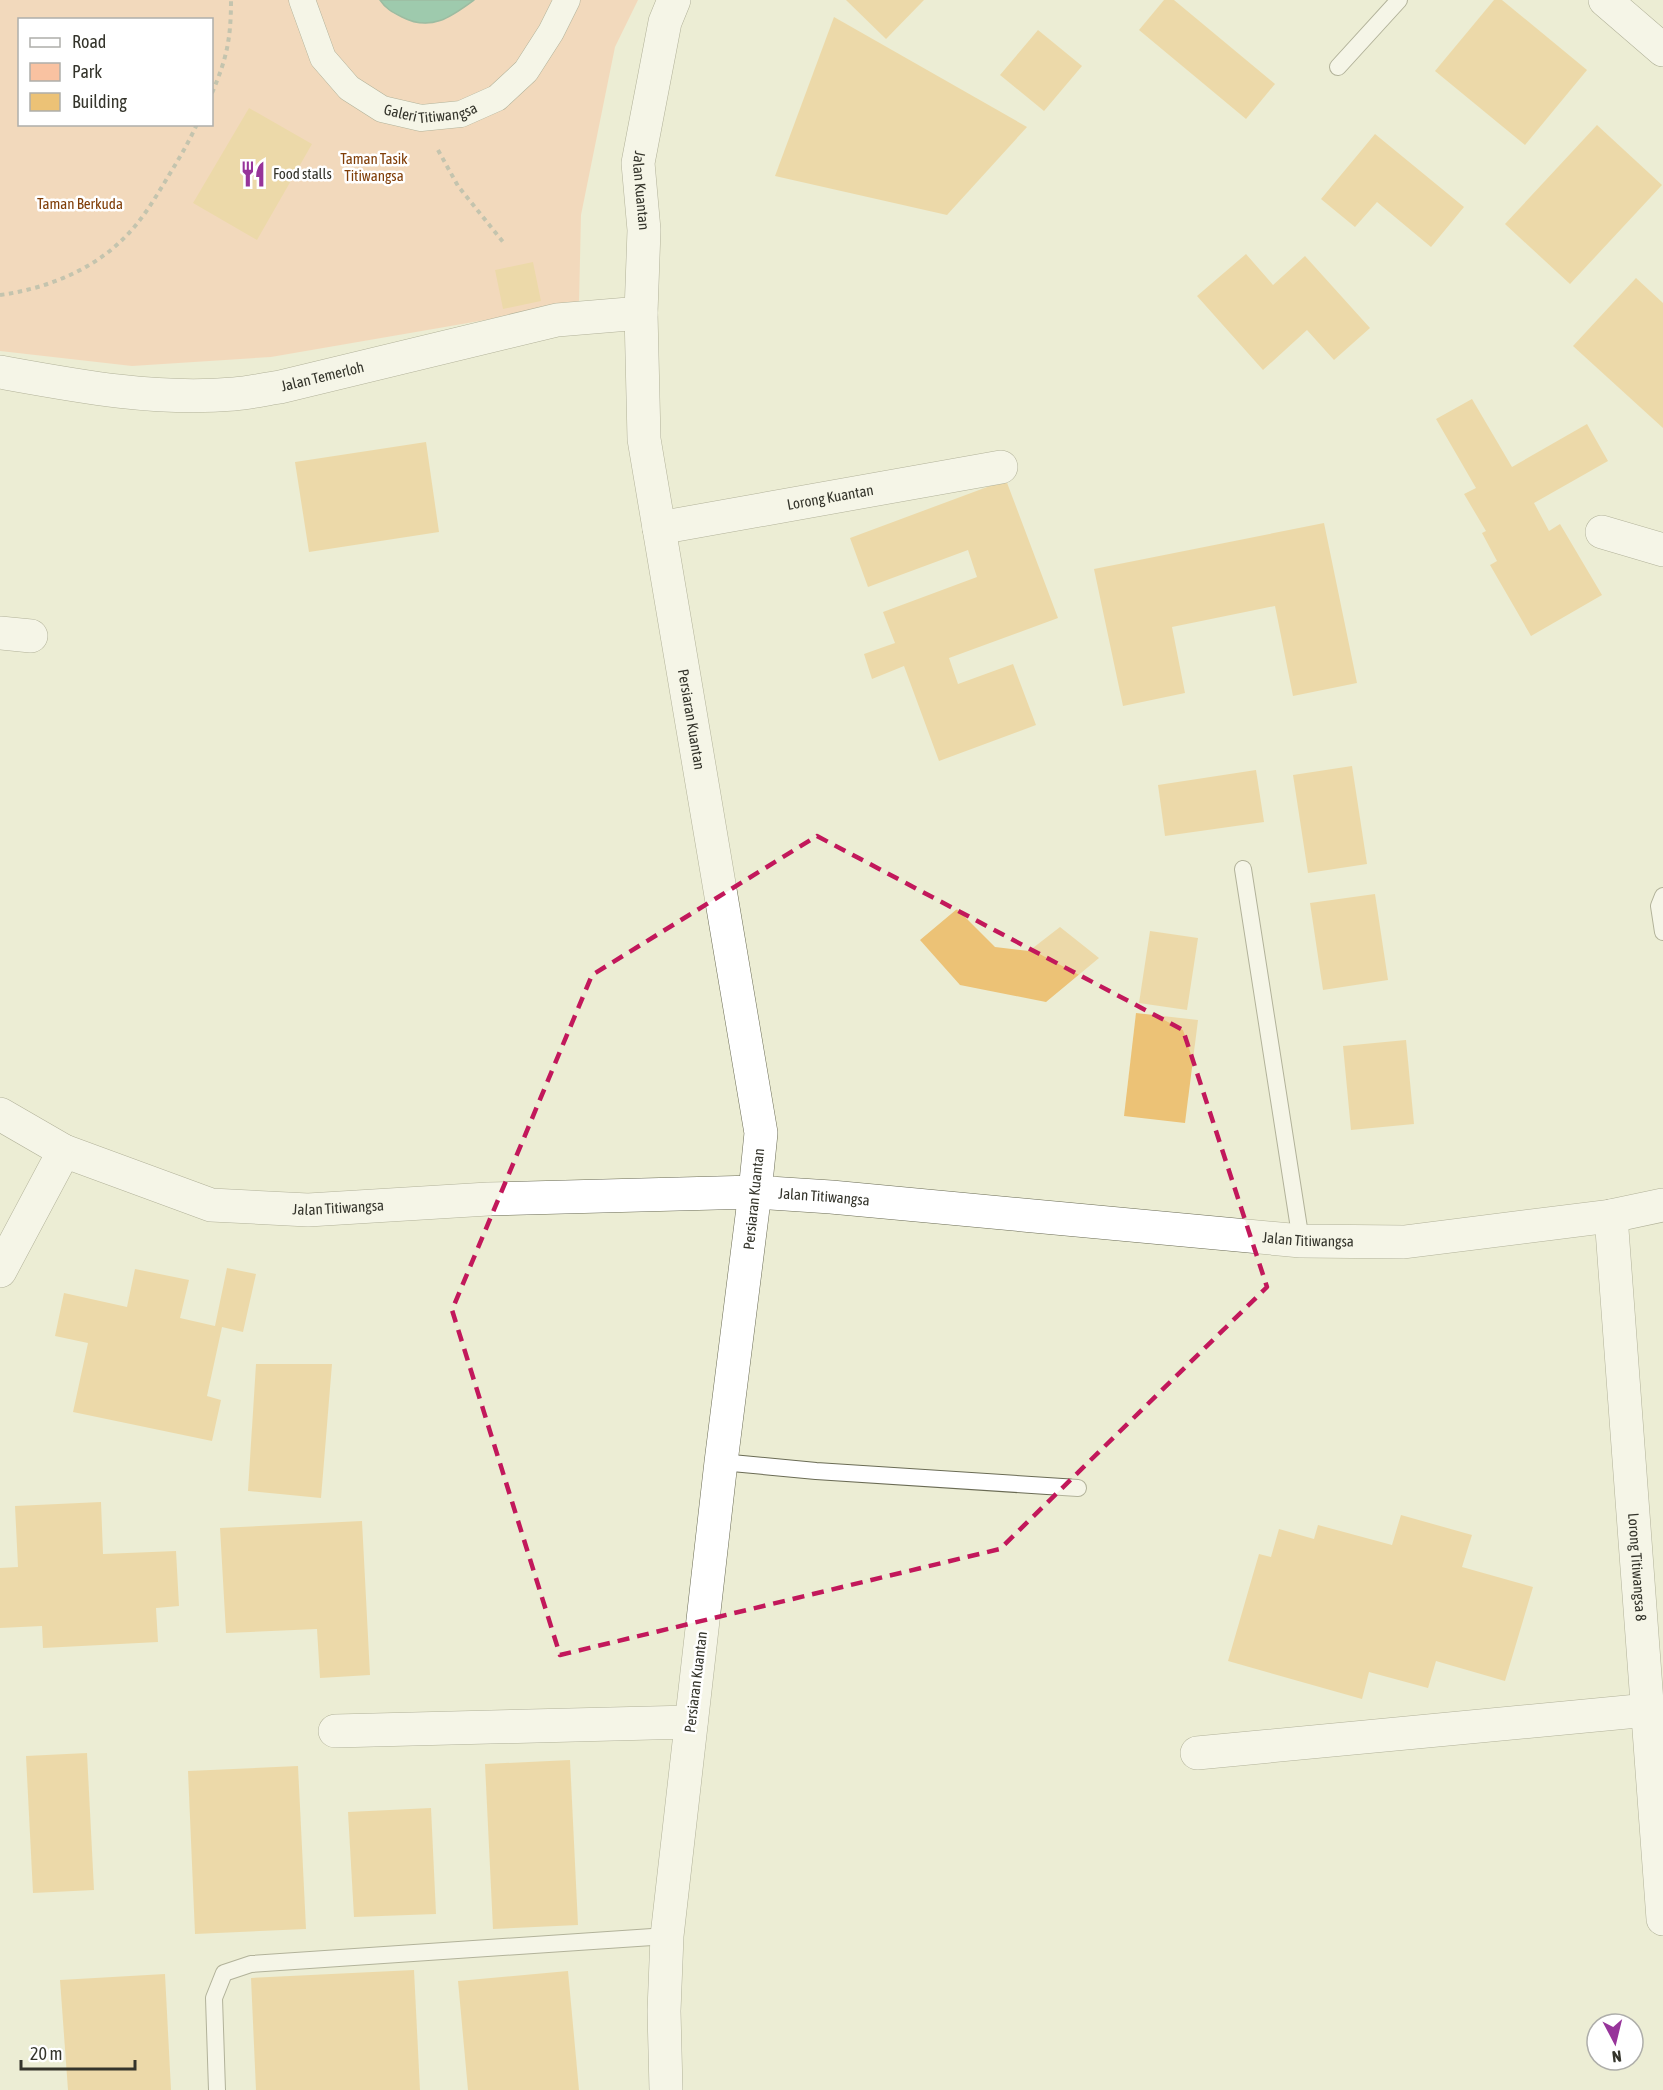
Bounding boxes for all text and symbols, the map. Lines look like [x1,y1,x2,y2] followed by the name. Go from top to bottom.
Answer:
[18,18,213,126] legend
[72,31,106,52] text: Road
[72,61,102,82] text: Park
[72,91,127,112] text: Building
[382,99,480,126] street label: Galeri Titiwangsa
[340,150,408,184] park label: Taman Tasik Titiwangsa
[630,150,653,231] street label: Jalan Kuantan
[238,159,268,189] restaurant icon: Food stalls
[273,165,332,182] place label: Food stalls
[37,195,123,212] park label: Taman Berkuda
[279,358,366,394] street label: Jalan Temerloh
[786,481,875,513] street label: Lorong Kuantan
[675,668,709,771] street label: Persiaran Kuantan
[740,1147,767,1250] street label: Persiaran Kuantan
[778,1185,870,1209] street label: Jalan Titiwangsa
[292,1196,384,1218] street label: Jalan Titiwangsa
[1262,1228,1354,1250] street label: Jalan Titiwangsa
[1625,1512,1650,1622] street label: Lorong Titiwangsa 8
[681,1630,710,1734] street label: Persiaran Kuantan
[1585,2012,1645,2072] north arrow
[21,2033,135,2071] scale bar
[30,2043,62,2064] text: 20 m
[1611,2047,1623,2066] text: N

